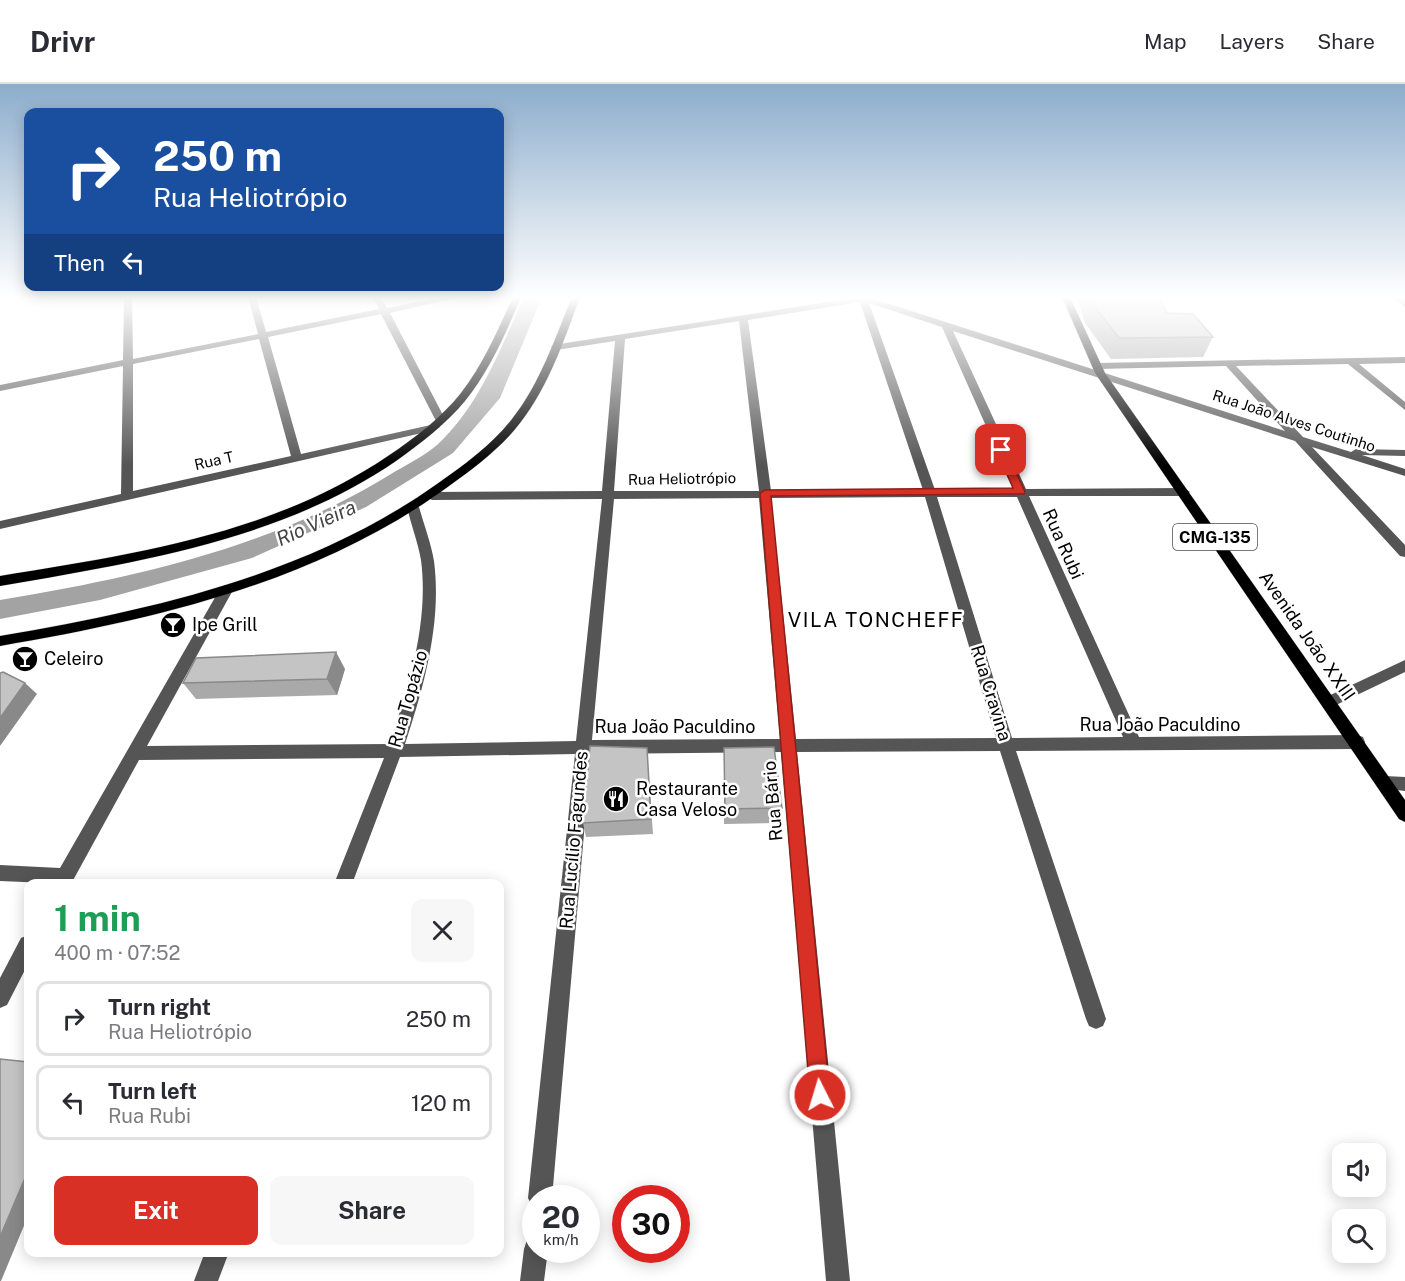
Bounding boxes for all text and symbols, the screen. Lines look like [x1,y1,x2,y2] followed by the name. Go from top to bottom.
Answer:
[30,25,95,58] text: Drivr
[1144,29,1187,54] text: Map
[1220,29,1284,54] text: Layers
[1317,29,1375,54] text: Share
[153,131,282,180] text: 250 m
[54,132,132,210] icon: right
[153,181,348,213] text: Rua Heliotrópio
[117,246,150,279] icon: left
[54,250,105,276] text: Then
[1211,386,1378,455] street label: Rua João Alves Coutinho
[975,424,1026,475] pin
[984,433,1017,466] icon: arrive
[193,448,235,473] street label: Rua T
[628,469,736,488] street label: Rua Heliotrópio
[273,495,359,551] water label: Rio Vieira
[1039,505,1088,582] street label: Rua Rubi
[1173,524,1257,550] road number: CMG-135
[1255,567,1360,704] street label: Avenida João XXIII
[788,608,964,632] district label: VILA TONCHEFF
[158,610,188,640] bar icon: Ipe Grill
[192,614,258,635] place label: Ipe Grill
[967,642,1016,744] street label: Rua Cravina
[10,644,40,674] bar icon: Celeiro
[44,648,103,669] place label: Celeiro
[384,648,431,750] street label: Rua Topázio
[1080,714,1240,735] street label: Rua João Paculdino
[595,716,755,737] street label: Rua João Paculdino
[555,750,592,930] street label: Rua Lucílio Fagundes
[759,760,786,842] street label: Rua Bário
[636,778,738,820] place label: Restaurante Casa Veloso
[601,784,631,814] restaurant icon: Restaurante Casa Veloso
[54,897,141,939] text: 1 min
[411,899,474,962] button: close
[54,941,180,965] text: 400 m · 07:52
[108,994,211,1020] text: Turn right
[57,1002,90,1035] icon: right
[406,1006,471,1032] text: 250 m
[108,1020,252,1044] text: Rua Heliotrópio
[788,1063,852,1127] position arrow
[108,1078,197,1104] text: Turn left
[57,1086,90,1119] icon: left
[411,1090,471,1116] text: 120 m
[108,1104,191,1128] text: Rua Rubi
[1332,1143,1386,1263] map controls
[1332,1143,1386,1197] button: sound
[54,1176,258,1245] button: Exit
[270,1176,474,1245] button: Share
[612,1185,690,1263] speed limit sign: 30
[542,1199,580,1235] text: 20
[1332,1209,1386,1263] button: search
[543,1231,579,1248] text: km/h

